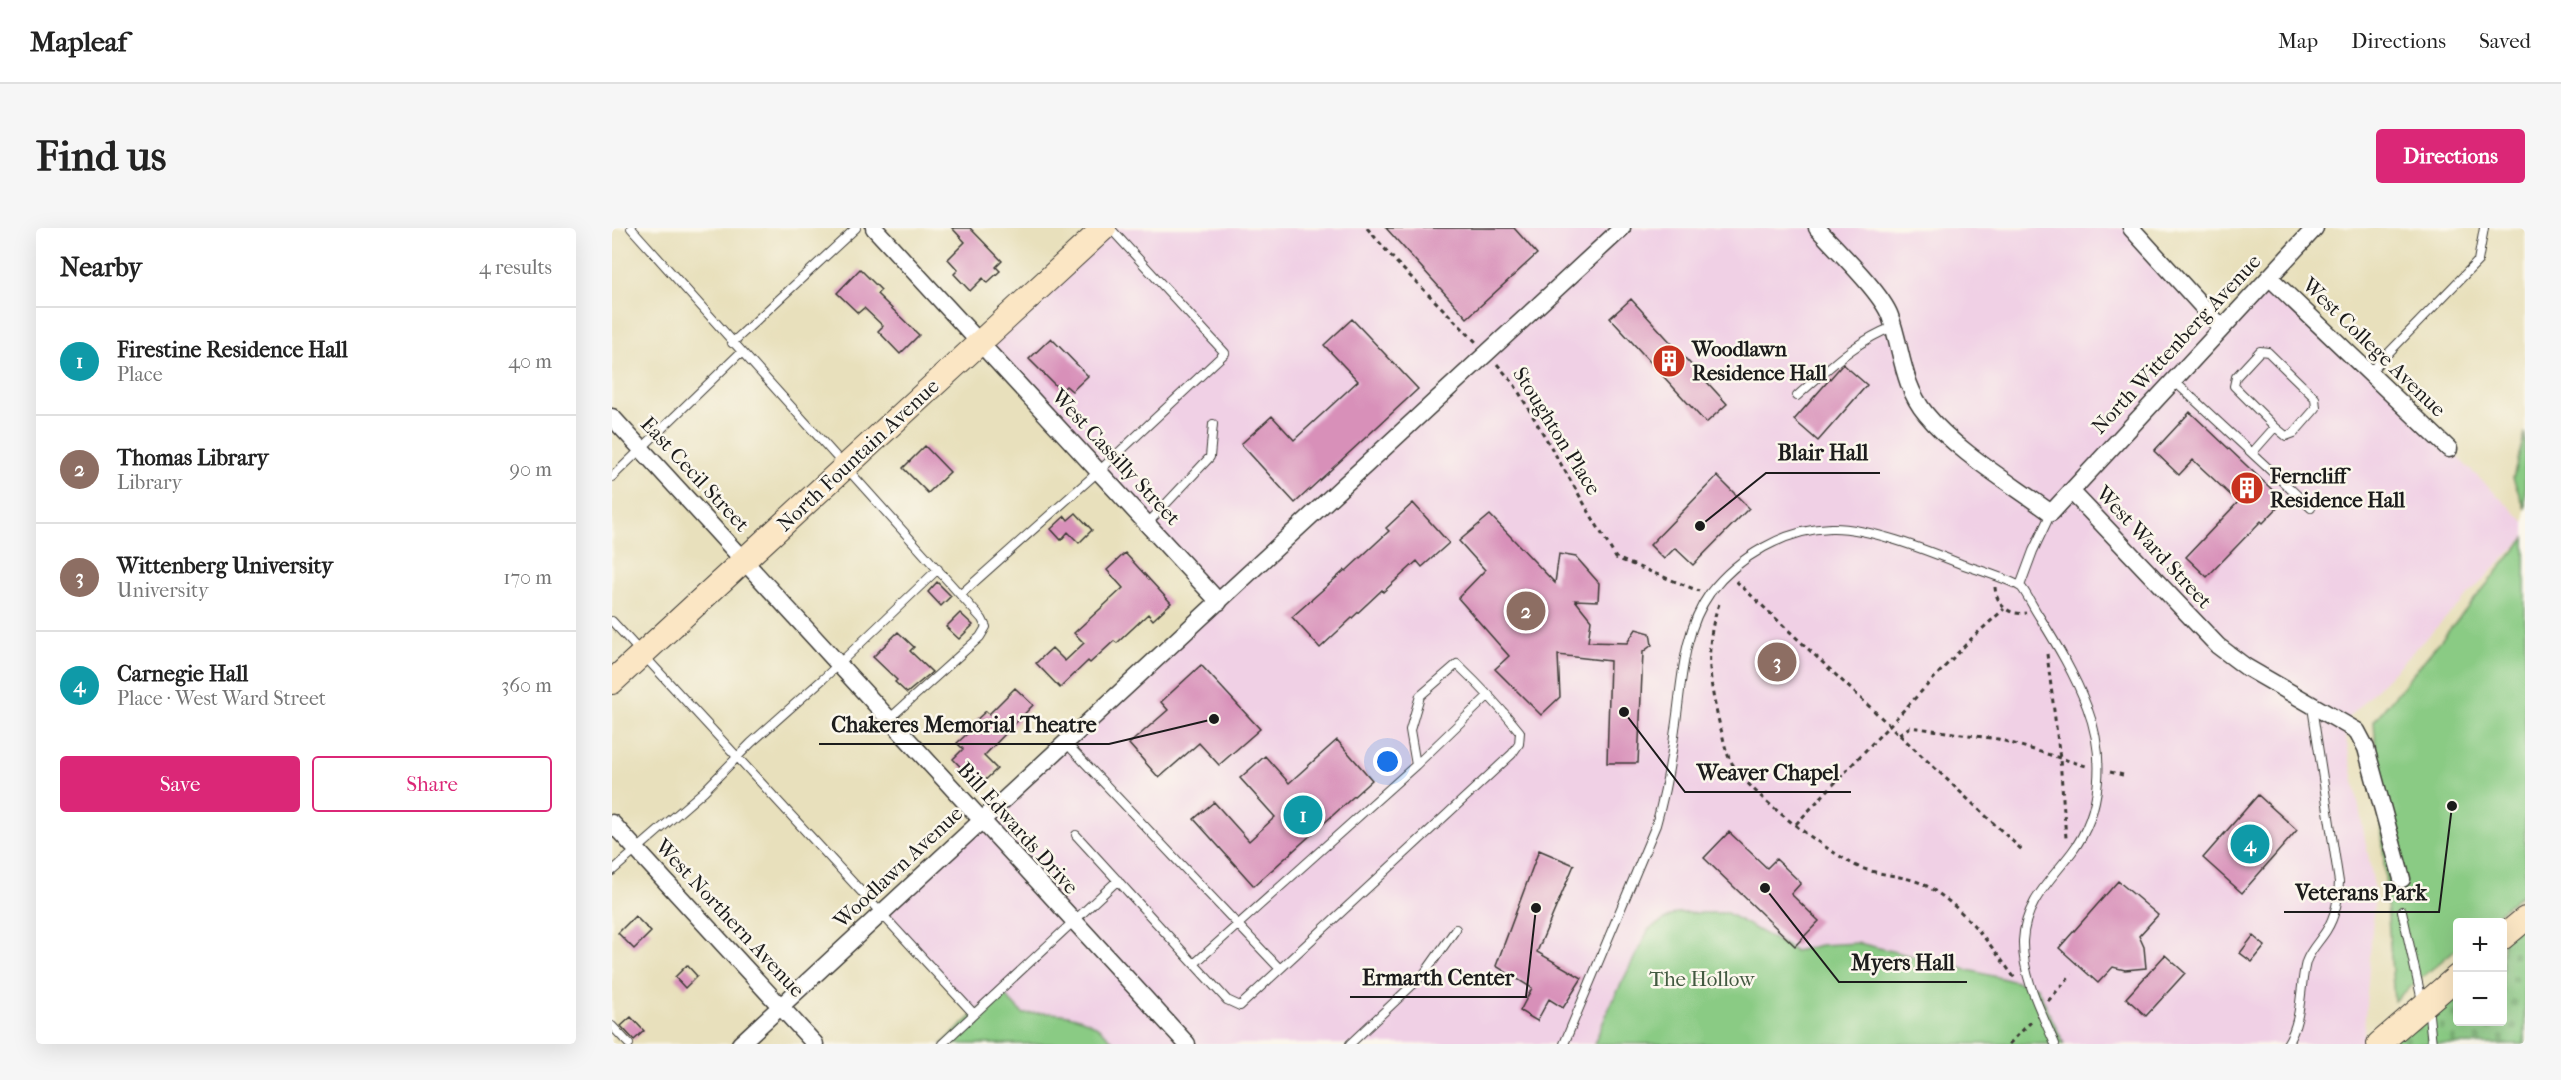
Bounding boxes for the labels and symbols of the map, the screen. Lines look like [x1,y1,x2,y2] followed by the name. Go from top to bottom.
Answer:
[2087,249,2265,439] street label: North Wittenberg Avenue
[2297,272,2451,422] street label: West College Avenue
[1691,337,1827,385] place label: Woodlawn Residence Hall
[1651,343,1687,379] building icon: Woodlawn Residence Hall
[1508,363,1606,499] street label: Stoughton Place
[772,374,944,536] street label: North Fountain Avenue
[1046,383,1186,530] street label: West Cassilly Street
[636,412,755,537] street label: East Cecil Street
[1766,433,1880,473] callout: Blair Hall
[1778,440,1869,466] text: Blair Hall
[2269,464,2405,512] place label: Ferncliff Residence Hall
[2229,470,2265,506] building icon: Ferncliff Residence Hall
[2091,480,2217,613] street label: West Ward Street
[1506,588,1546,634] pin: 2
[1758,640,1796,684] pin: 3
[819,704,1109,744] callout: Chakeres Memorial Theatre
[831,712,1097,738] text: Chakeres Memorial Theatre
[1373,747,1402,776] your location
[1685,752,1851,792] callout: Weaver Chapel
[953,757,1083,899] street label: Bill Edwards Drive
[1696,760,1840,786] text: Weaver Chapel
[1284,792,1322,838] pin: 1
[828,801,967,933] street label: Woodlawn Avenue
[2230,822,2270,866] pin: 4
[650,833,810,1002] street label: West Northern Avenue
[2284,872,2439,912] callout: Veterans Park
[2294,880,2427,906] text: Veterans Park
[1839,942,1967,982] callout: Myers Hall
[1850,950,1956,976] text: Myers Hall
[1350,957,1526,997] callout: Ermarth Center
[1362,965,1515,991] text: Ermarth Center
[1649,967,1756,991] park label: The Hollow

